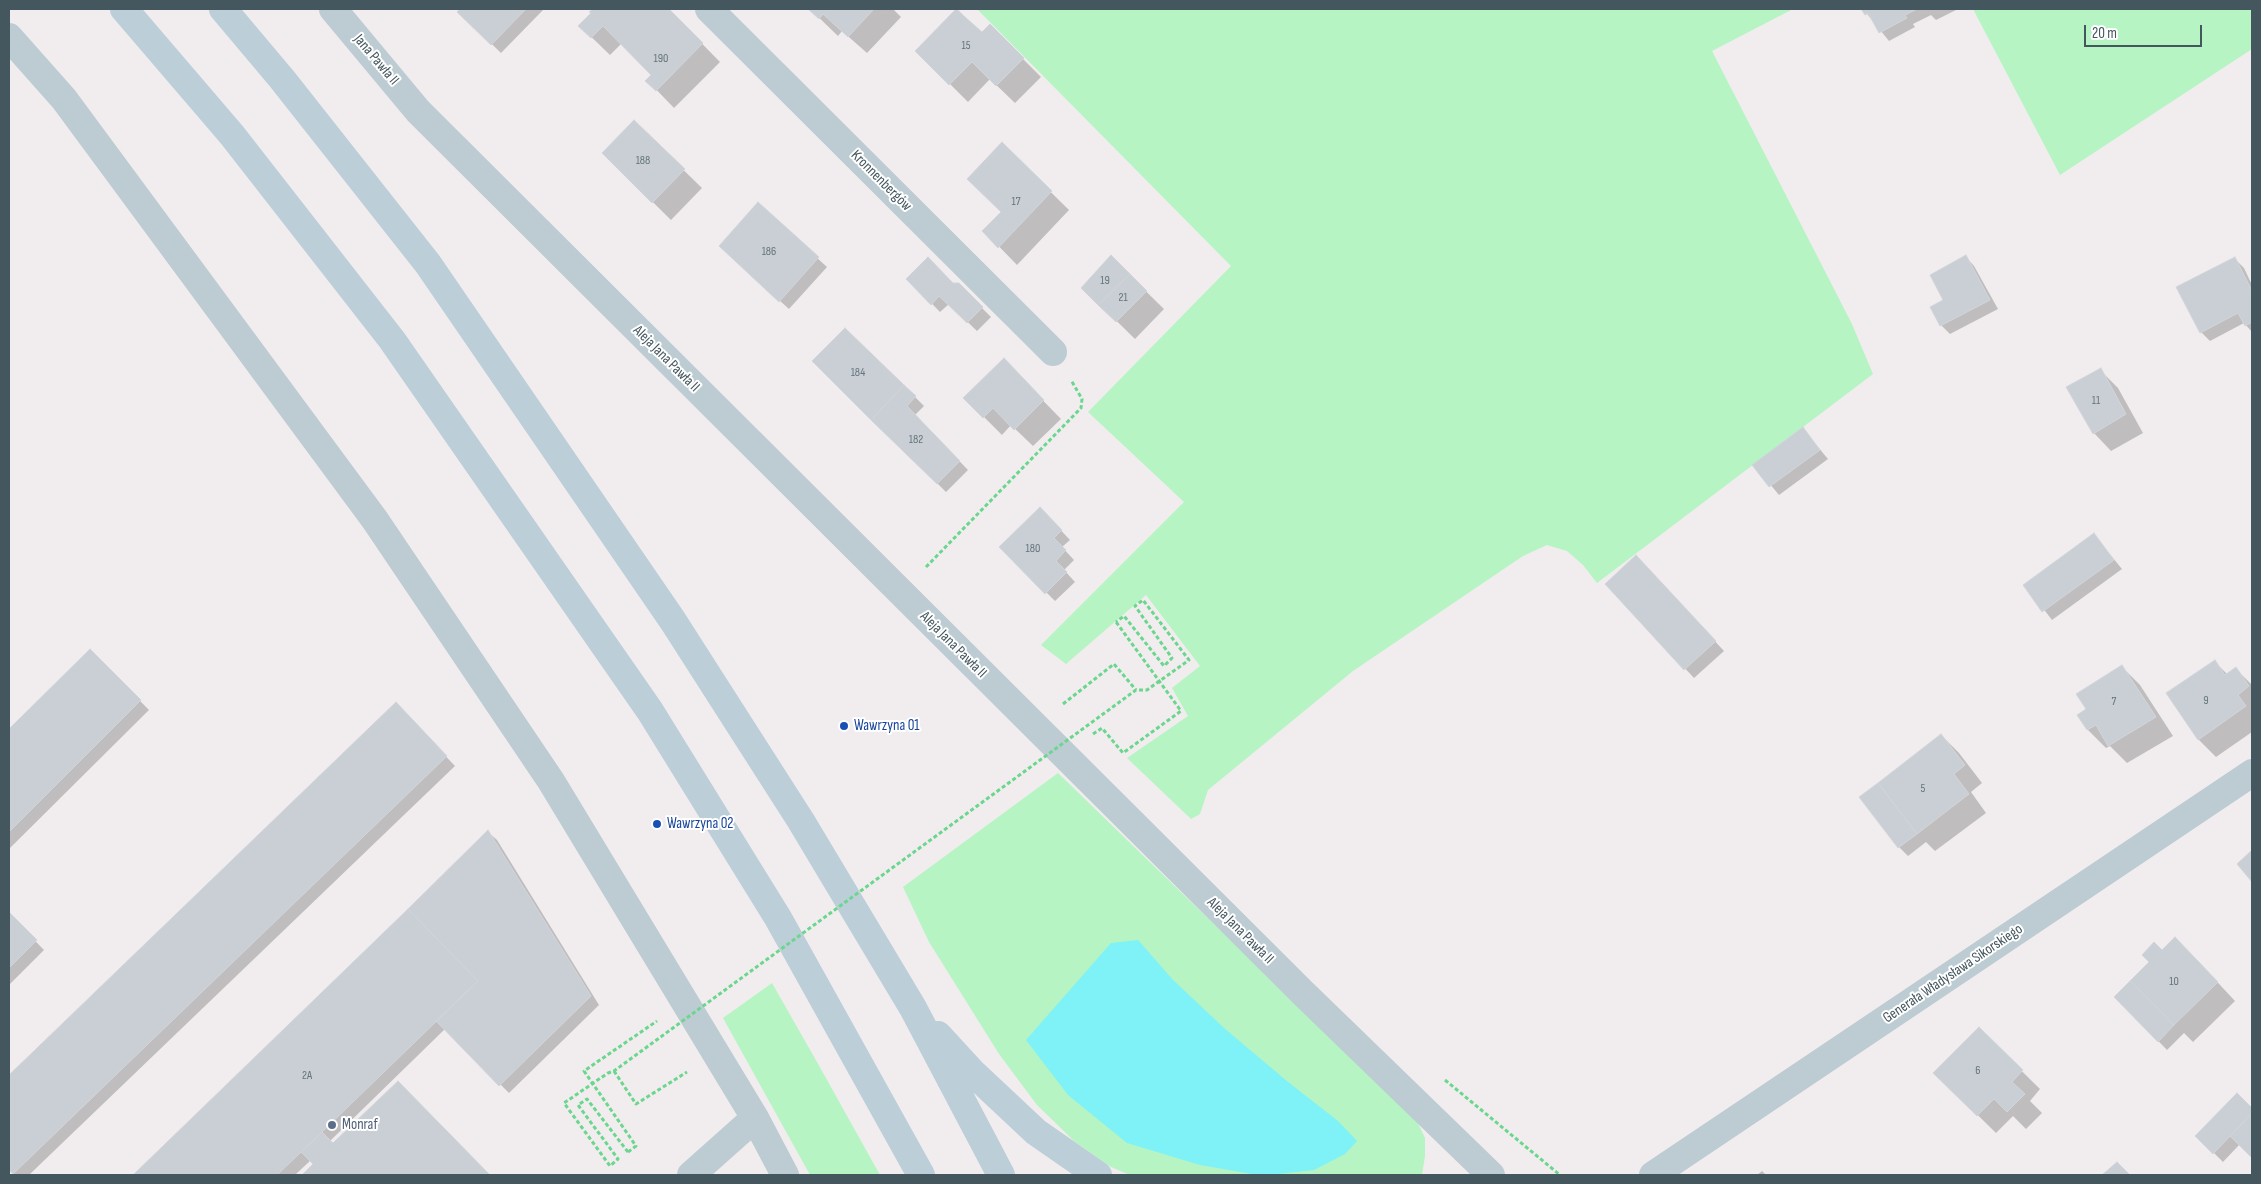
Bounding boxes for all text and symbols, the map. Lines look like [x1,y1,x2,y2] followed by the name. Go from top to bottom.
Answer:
[2086,15,2204,47] scale bar
[2092,24,2117,43] text: 20 m
[350,31,402,89] street label: Jana Pawła II
[961,39,971,53] house number: 15
[654,52,668,66] house number: 190
[847,147,915,215] street label: Kronnenbergów
[636,154,650,168] house number: 188
[1012,195,1020,209] house number: 17
[762,245,776,259] house number: 186
[1100,274,1110,288] house number: 19
[1118,291,1128,305] house number: 21
[629,322,703,396] street label: Aleja Jana Pawła II
[851,366,865,380] house number: 184
[2092,394,2100,408] house number: 11
[909,433,923,447] house number: 182
[1026,542,1040,556] house number: 180
[916,608,990,682] street label: Aleja Jana Pawła II
[2203,694,2209,708] house number: 9
[2112,695,2116,709] house number: 7
[854,717,920,735] place label: Wawrzyna 01
[838,720,850,732] marker: Wawrzyna 01
[1921,782,1925,796] house number: 5
[667,815,733,833] place label: Wawrzyna 02
[651,818,663,830] marker: Wawrzyna 02
[1203,894,1277,968] street label: Aleja Jana Pawła II
[1880,921,2026,1027] street label: Generała Władysława Sikorskiego
[2169,975,2179,989] house number: 10
[1975,1064,1981,1078] house number: 6
[302,1069,312,1083] house number: 2A
[342,1116,378,1134] place label: Monraf
[326,1119,338,1131] marker: Monraf

